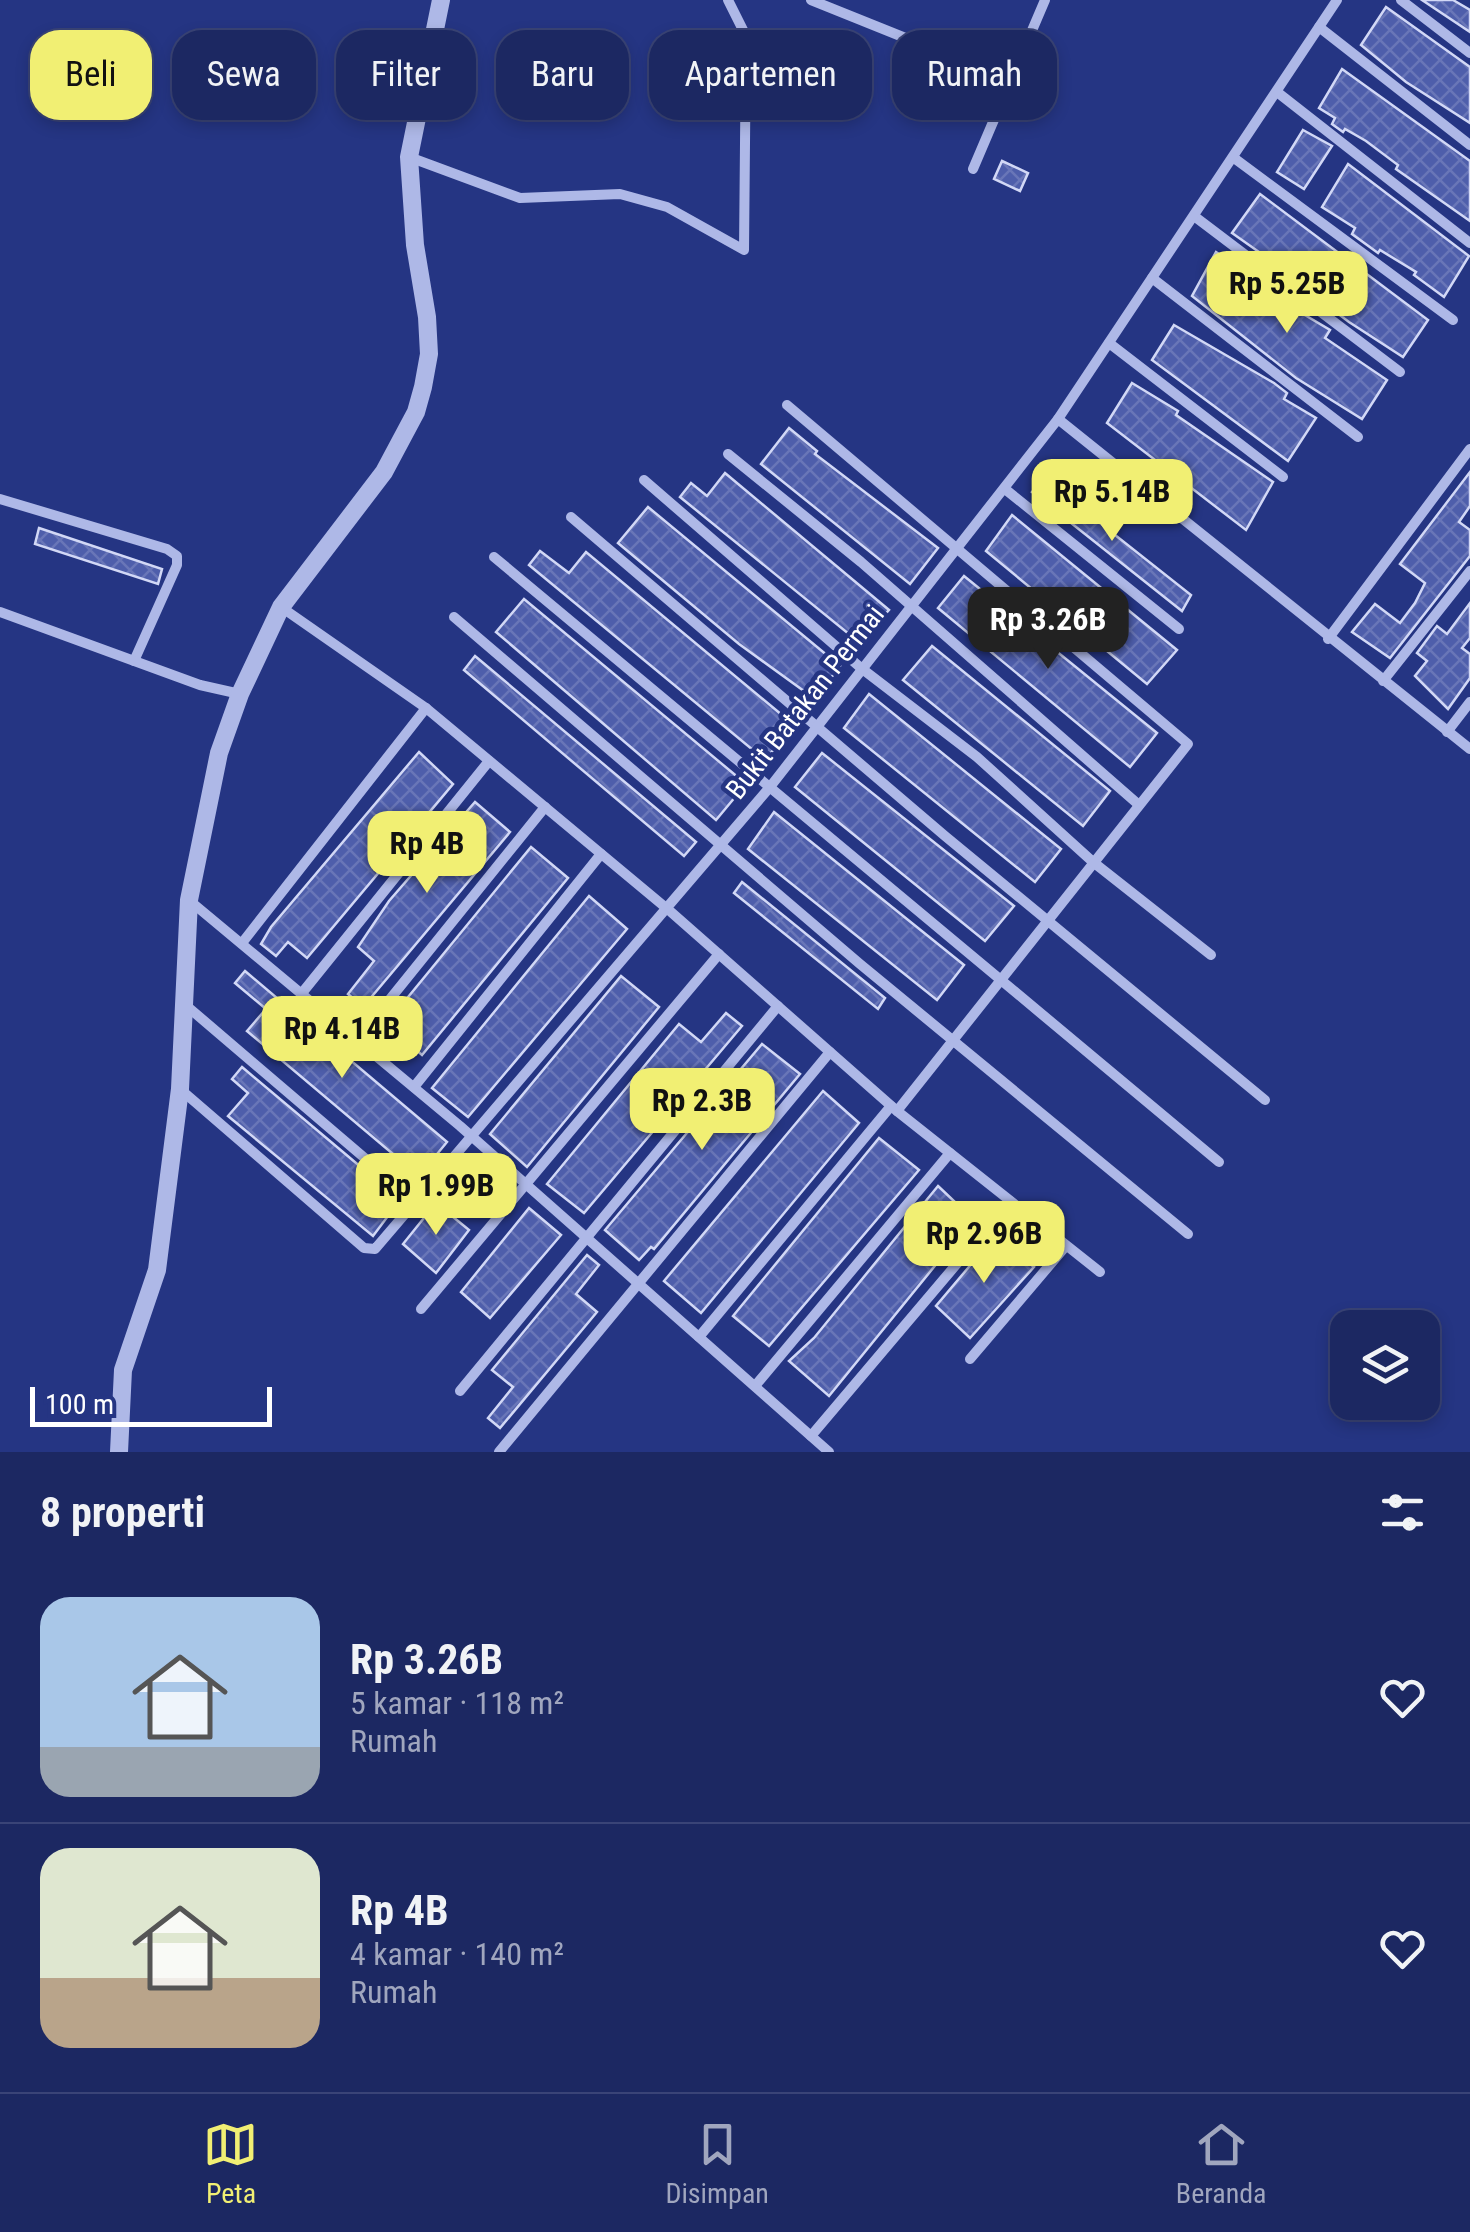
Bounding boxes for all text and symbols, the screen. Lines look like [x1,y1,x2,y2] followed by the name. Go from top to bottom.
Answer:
[30,30,152,120] chip: Beli
[172,30,316,120] chip: Sewa
[336,30,476,120] chip: Filter
[496,30,629,120] chip: Baru
[649,30,872,120] chip: Apartemen
[892,30,1057,120] chip: Rumah
[1184,251,1390,336] pin: Rp 5.25B
[1229,264,1345,302] text: Rp 5.25B
[1009,459,1215,544] pin: Rp 5.14B
[1054,472,1170,510] text: Rp 5.14B
[945,587,1151,672] pin: Rp 3.26B
[719,598,891,806] street label: Bukit Batakan Permai
[990,600,1106,638] text: Rp 3.26B
[357,811,497,896] pin: Rp 4B
[389,824,465,862] text: Rp 4B
[239,996,445,1081] pin: Rp 4.14B
[284,1009,400,1047] text: Rp 4.14B
[610,1068,794,1153] pin: Rp 2.3B
[652,1081,752,1119] text: Rp 2.3B
[333,1153,539,1238] pin: Rp 1.99B
[378,1166,494,1204] text: Rp 1.99B
[881,1201,1087,1286] pin: Rp 2.96B
[926,1214,1042,1252] text: Rp 2.96B
[1330,1310,1440,1420] map controls
[1330,1310,1440,1420] button: layers
[30,1382,272,1426] scale bar
[45,1388,114,1421] text: 100 m
[1375,1485,1430,1540] icon: filters
[40,1488,205,1537] text: 8 properti
[350,1635,503,1684] text: Rp 3.26B
[120,1637,240,1757] icon: home
[1375,1670,1430,1725] icon: heart
[350,1684,564,1722] text: 5 kamar · 118 m²
[350,1722,437,1760] text: Rumah
[350,1886,449,1935] text: Rp 4B
[120,1888,240,2008] icon: home
[1375,1921,1430,1976] icon: heart
[350,1935,564,1973] text: 4 kamar · 140 m²
[350,1973,437,2011] text: Rumah
[203,2117,258,2210] tab: Peta
[665,2117,769,2210] tab: Disimpan
[1176,2117,1267,2210] tab: Beranda

